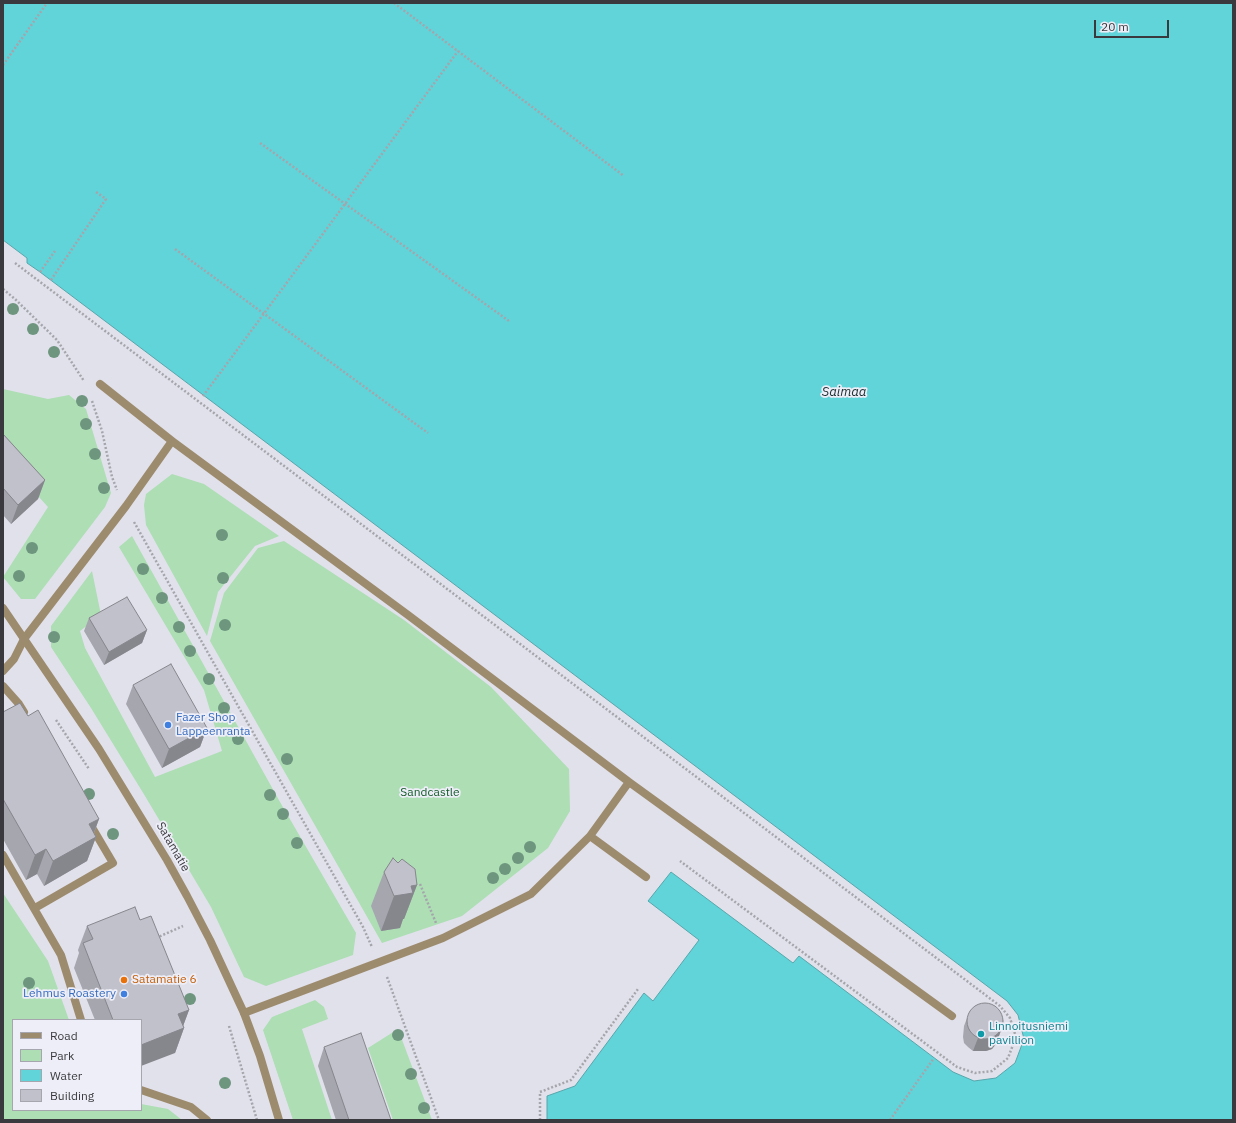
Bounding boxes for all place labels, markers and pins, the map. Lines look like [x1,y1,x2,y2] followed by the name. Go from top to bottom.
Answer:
[176,711,251,739] place label: Fazer Shop Lappeenranta
[163,720,173,730] marker: Fazer Shop Lappeenranta
[132,973,197,987] place label: Satamatie 6
[119,975,129,985] marker: Satamatie 6
[23,987,116,1001] place label: Lehmus Roastery
[119,989,129,999] marker: Lehmus Roastery
[989,1020,1068,1048] place label: Linnoitusniemi pavillion
[976,1029,986,1039] marker: Linnoitusniemi pavillion

